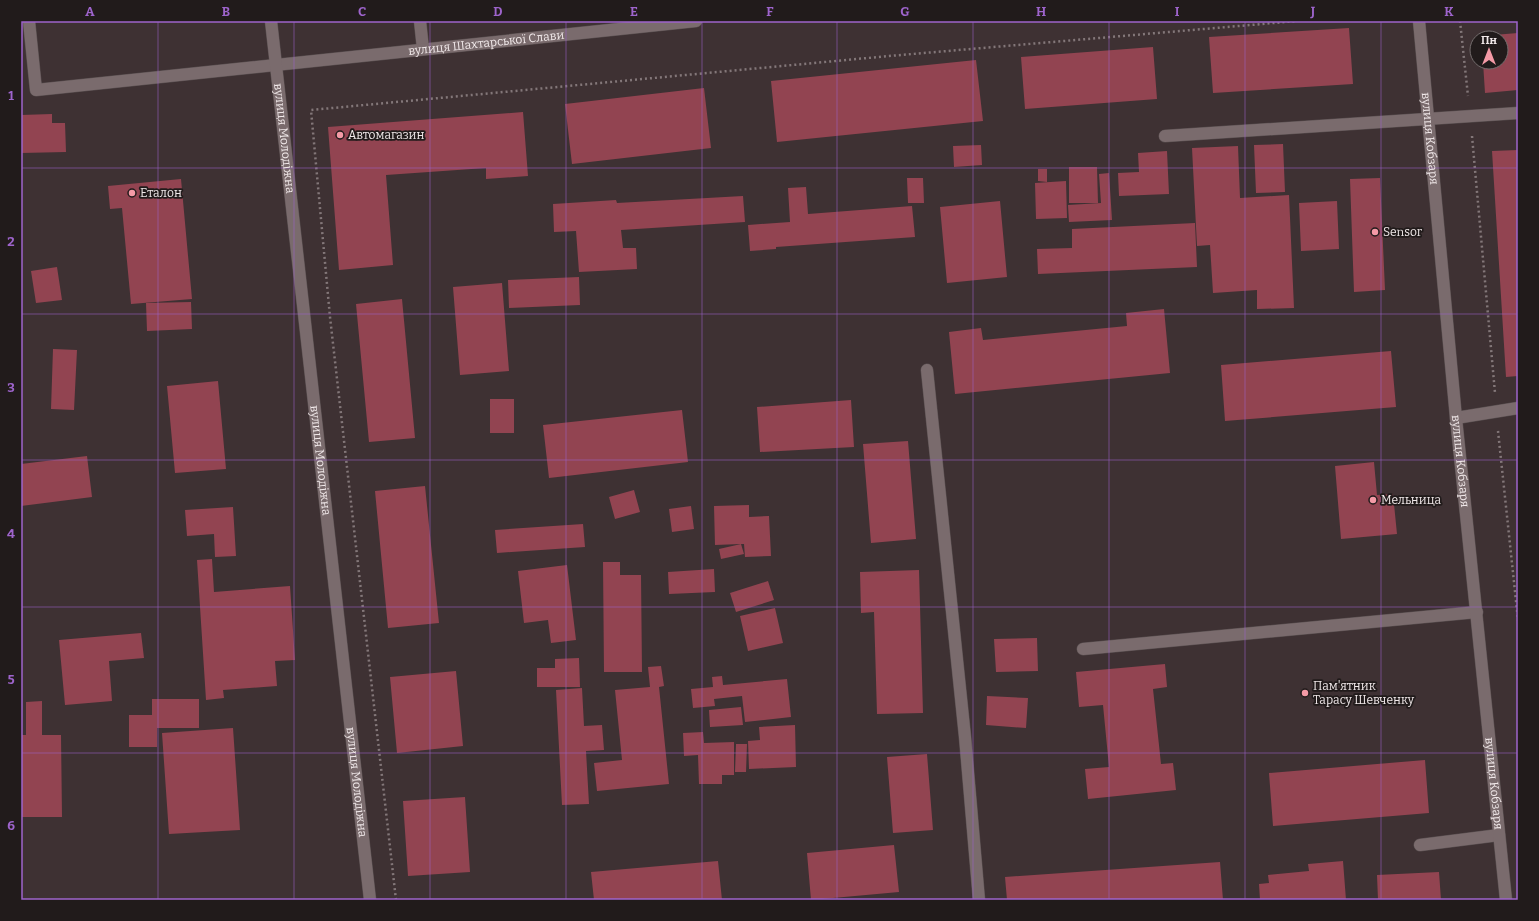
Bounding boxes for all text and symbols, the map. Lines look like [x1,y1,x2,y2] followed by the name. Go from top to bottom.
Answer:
[85,4,95,19] text: A
[222,4,230,19] text: B
[358,4,366,19] text: C
[493,4,503,19] text: D
[630,4,638,19] text: E
[766,4,774,19] text: F
[900,4,910,19] text: G
[1036,4,1046,19] text: H
[1175,4,1180,19] text: I
[1310,4,1316,19] text: J
[1444,4,1454,19] text: K
[408,28,565,58] street label: вулиця Шахтарської Слави
[1469,30,1509,70] north arrow
[1481,34,1498,47] text: Пн
[271,82,297,194] street label: вулиця Молодіжна
[8,88,14,103] text: 1
[1419,92,1441,186] street label: вулиця Кобзаря
[348,128,424,142] place label: Автомагазин
[335,130,345,140] marker: Автомагазин
[140,186,182,200] place label: Еталон
[127,188,137,198] marker: Еталон
[1383,225,1423,239] place label: Sensor
[1370,227,1380,237] marker: Sensor
[7,234,15,249] text: 2
[7,380,15,395] text: 3
[307,404,334,516] street label: вулиця Молодіжна
[1449,414,1472,508] street label: вулиця Кобзаря
[1381,493,1442,507] place label: Мельница
[1368,495,1378,505] marker: Мельница
[7,526,15,541] text: 4
[7,672,15,687] text: 5
[1313,679,1415,707] place label: Пам'ятник Тарасу Шевченку
[1300,688,1310,698] marker: Пам'ятник Тарасу Шевченку
[344,726,370,838] street label: вулиця Молодіжна
[1482,737,1506,830] street label: вулиця Кобзаря
[7,818,15,833] text: 6

